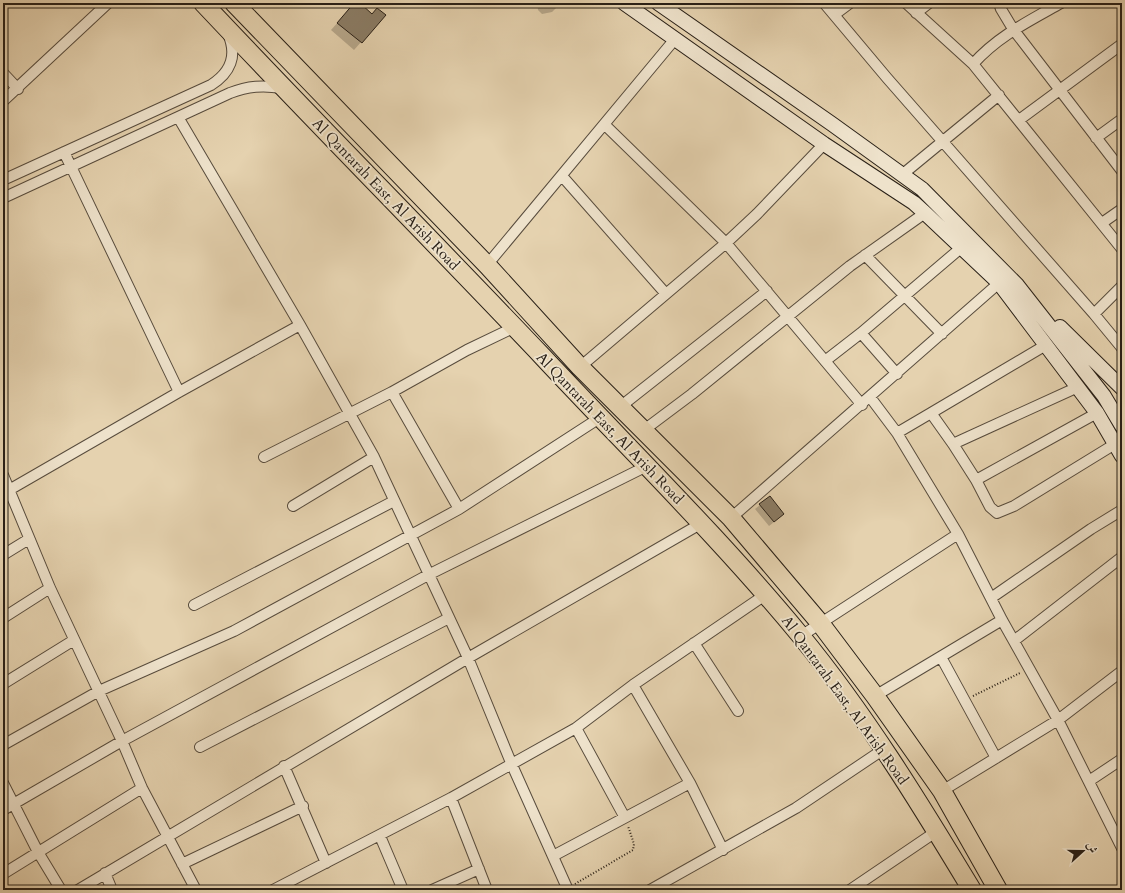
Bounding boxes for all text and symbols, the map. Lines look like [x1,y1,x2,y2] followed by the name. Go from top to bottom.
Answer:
[308,114,464,274] street label: Al Qantarah East, Al Arish Road
[532,348,688,508] street label: Al Qantarah East, Al Arish Road
[777,611,913,789] street label: Al Qantarah East, Al Arish Road
[1063,831,1103,871] north arrow
[1083,840,1101,855] text: ش

